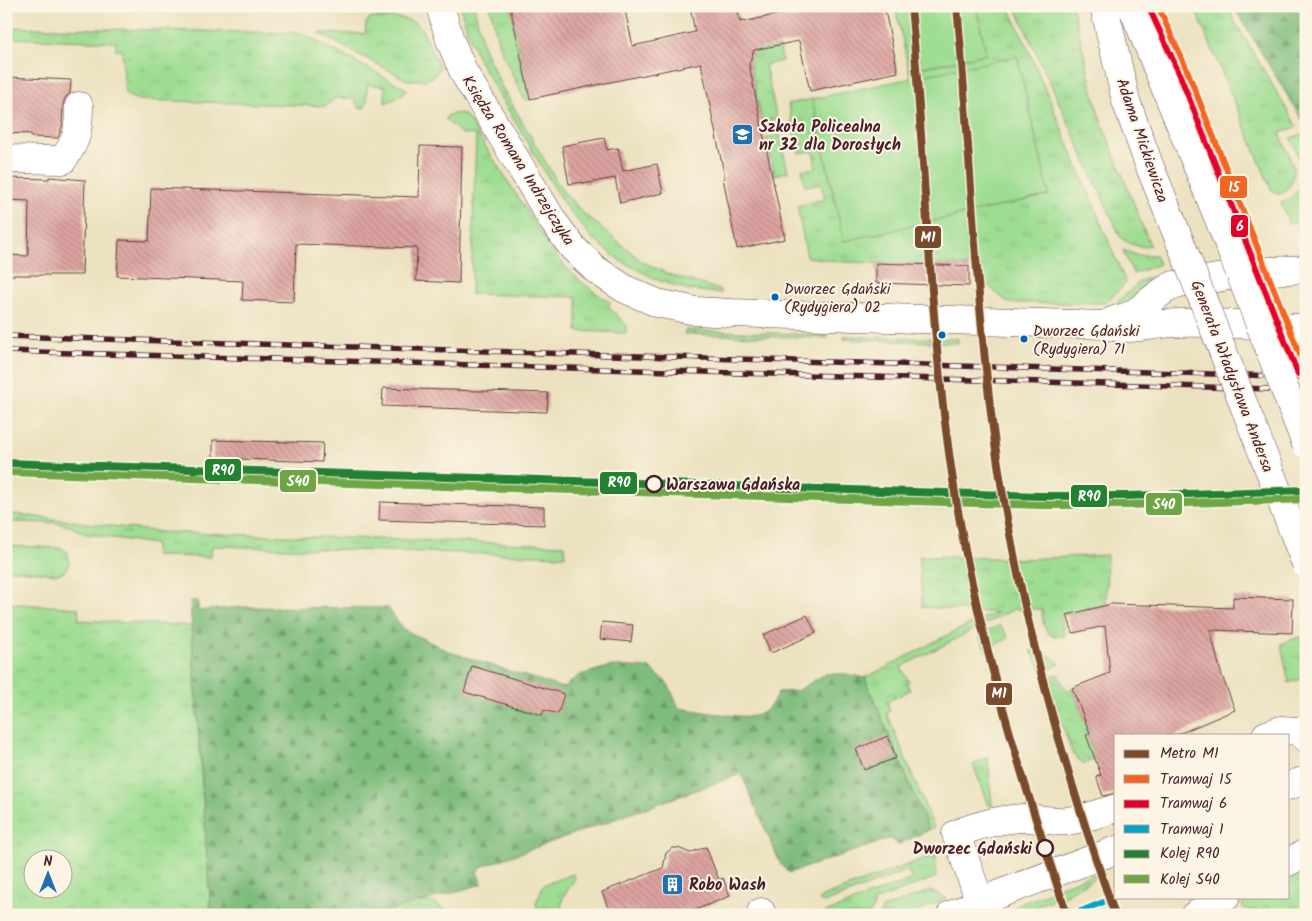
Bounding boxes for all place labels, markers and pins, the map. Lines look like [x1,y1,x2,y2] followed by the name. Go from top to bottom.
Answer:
[759,115,901,158] place label: Szkoła Policealna nr 32 dla Dorosłych
[731,123,755,147] school or university icon: Szkoła Policealna nr 32 dla Dorosłych
[784,278,892,320] place label: Dworzec Gdański (Rydygiera) 02
[770,292,780,302] marker: Dworzec Gdański (Rydygiera) 02
[1033,320,1141,362] place label: Dworzec Gdański (Rydygiera) 71
[937,330,947,340] unlabelled marker
[1019,334,1029,344] marker: Dworzec Gdański (Rydygiera) 71
[666,473,800,498] place label: Warszawa Gdańska
[645,475,663,493] marker: Warszawa Gdańska
[913,837,1033,862] place label: Dworzec Gdański
[1036,839,1054,857] marker: Dworzec Gdański
[661,872,685,896] building icon: Robo Wash
[689,873,766,898] place label: Robo Wash

